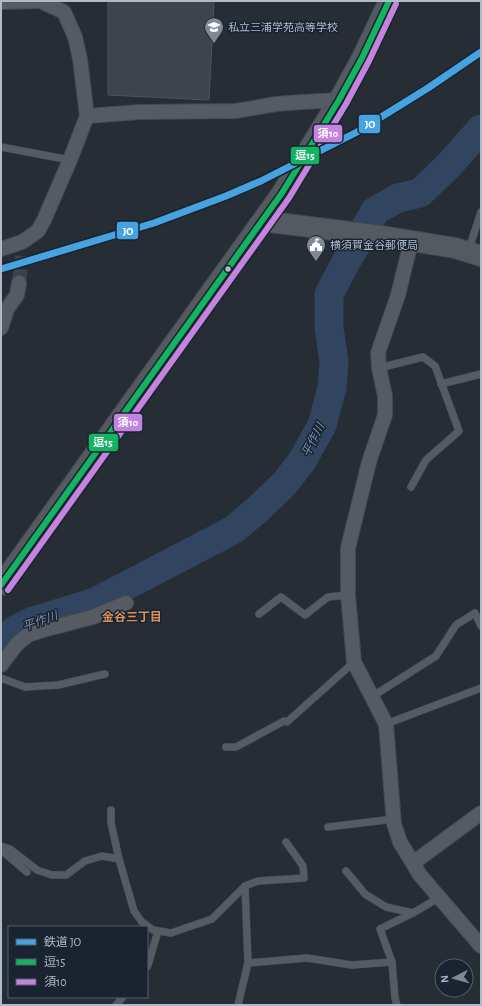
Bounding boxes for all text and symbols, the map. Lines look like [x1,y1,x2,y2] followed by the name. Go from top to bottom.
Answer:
[203,16,225,44] school or university icon: 私立三浦学苑高等学校
[228,21,338,33] place label: 私立三浦学苑高等学校
[358,114,381,134] line badge: JO
[365,119,375,130] text: JO
[313,124,343,143] line badge: 須10
[318,127,339,139] text: 須10
[290,146,320,165] line badge: 逗15
[295,149,315,161] text: 逗15
[116,221,139,240] line badge: JO
[123,226,133,237] text: JO
[305,234,327,262] public building icon: 横須賀金谷郵便局
[330,239,418,251] place label: 横須賀金谷郵便局
[223,264,233,274] unlabelled marker
[113,413,143,432] line badge: 須10
[118,416,139,428] text: 須10
[299,419,327,459] water label: 平作川
[88,433,119,452] line badge: 逗15
[93,436,113,448] text: 逗15
[21,608,61,633] water label: 平作川
[102,610,162,623] district label: 金谷三丁目
[8,926,148,998] legend
[44,935,81,948] text: 鉄道 JO
[44,955,65,968] text: 逗15
[434,958,474,998] north arrow
[44,975,66,988] text: 須10
[439,975,450,983] text: N

